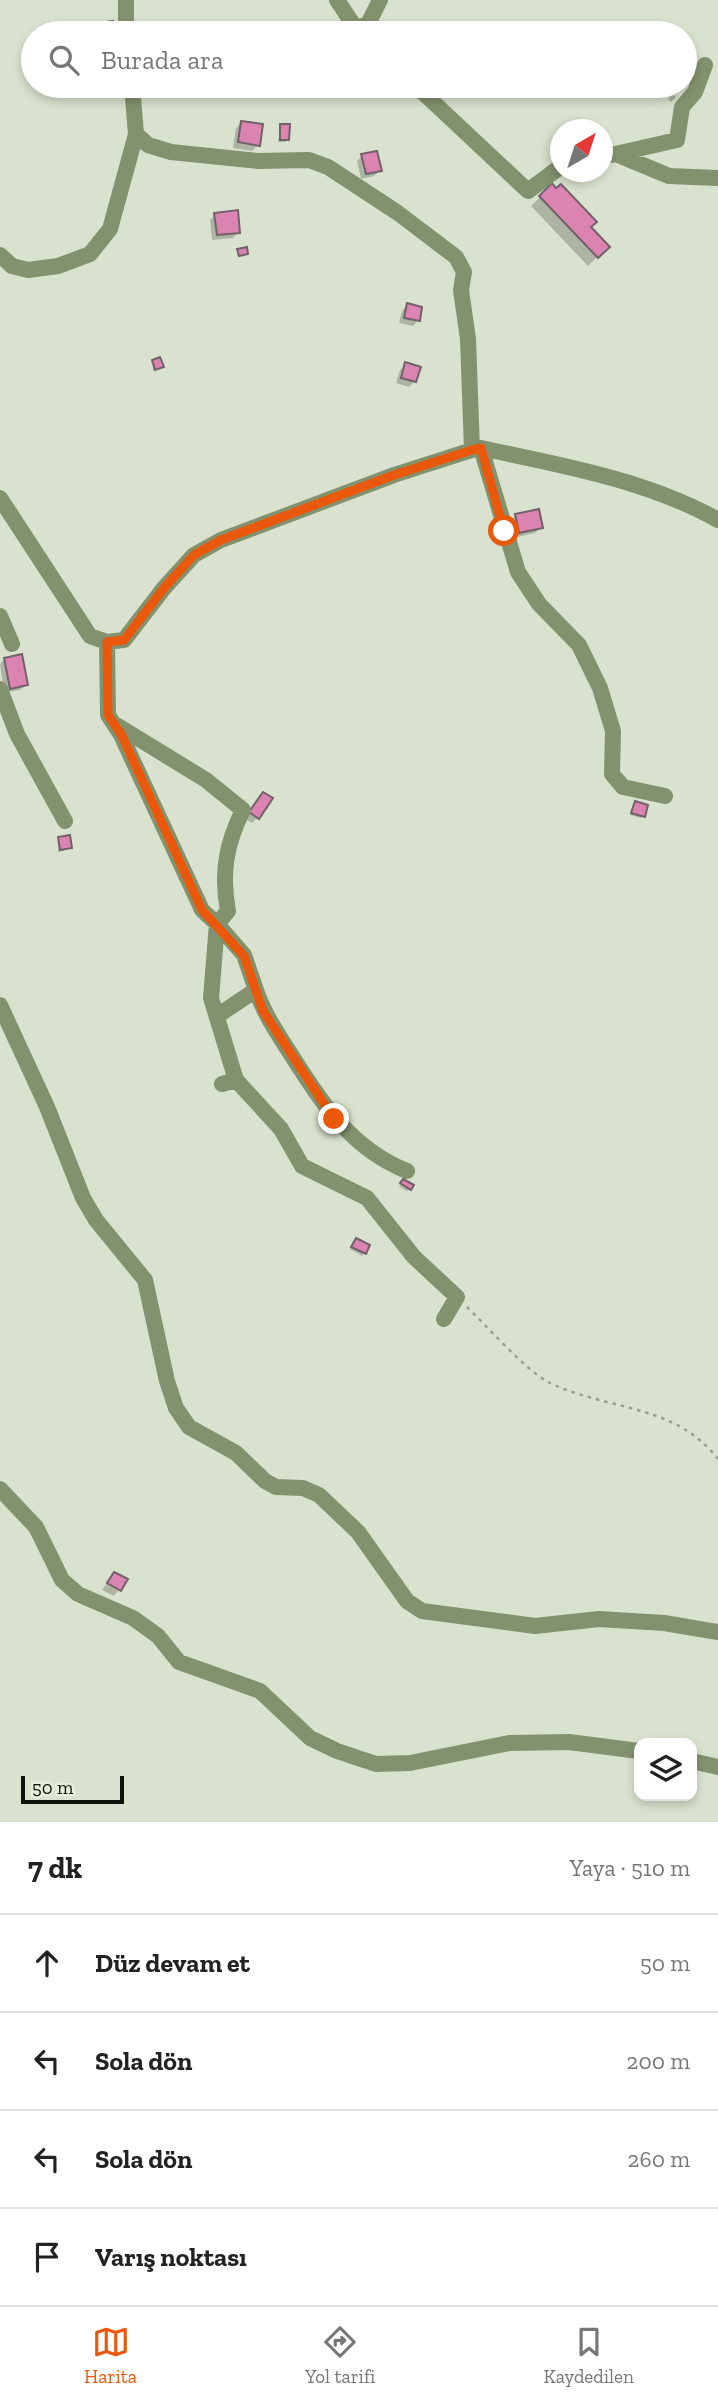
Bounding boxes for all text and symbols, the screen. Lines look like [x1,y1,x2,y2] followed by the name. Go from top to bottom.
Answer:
[21,21,697,98] search box
[45,41,83,79] icon: search
[101,44,224,76] text: Burada ara
[550,119,613,182] north arrow
[488,515,519,546] route start
[318,1103,349,1134] route end
[634,1738,697,1801] map controls
[634,1738,697,1801] button: layers
[21,1773,124,1805] scale bar
[32,1776,73,1799] text: 50 m
[28,1850,82,1886] text: 7 dk
[570,1854,690,1882] text: Yaya · 510 m
[28,1944,66,1982] icon: ahead
[95,1947,250,1979] text: Düz devam et
[640,1949,690,1977] text: 50 m
[28,2042,66,2080] icon: left
[95,2045,192,2077] text: Sola dön
[627,2047,690,2075] text: 200 m
[28,2140,66,2178] icon: left
[95,2143,192,2175] text: Sola dön
[628,2145,690,2173] text: 260 m
[28,2238,66,2276] icon: arrive
[95,2241,247,2273] text: Varış noktası
[84,2323,137,2388] tab: Harita
[305,2323,375,2388] tab: Yol tarifi
[544,2323,634,2388] tab: Kaydedilen

